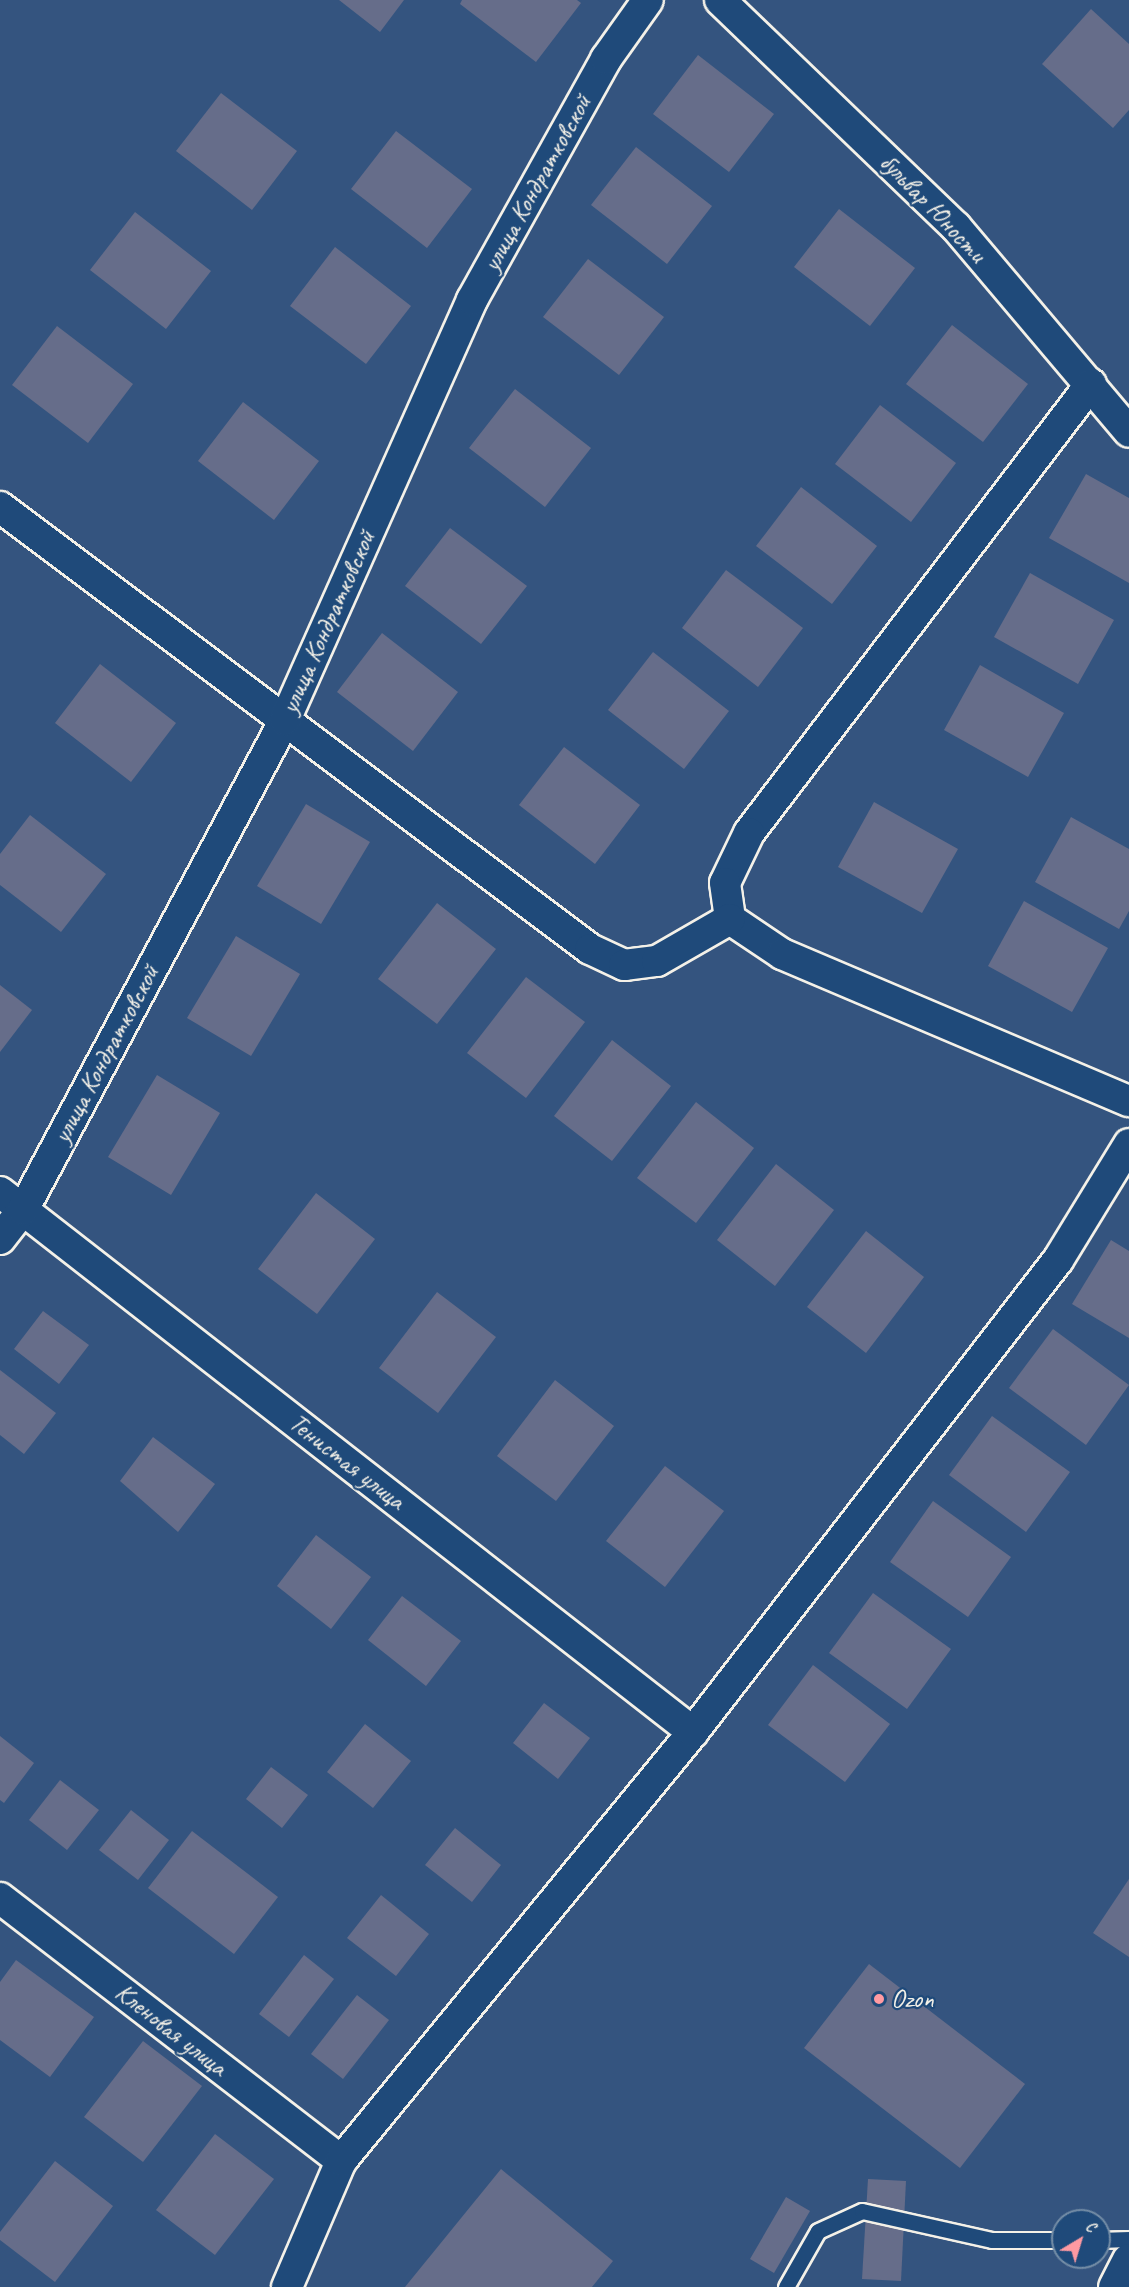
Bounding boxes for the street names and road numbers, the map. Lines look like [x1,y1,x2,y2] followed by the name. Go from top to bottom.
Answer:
[476,90,598,276] street label: улица Кондратковской
[873,147,993,269] street label: бульвар Юности
[274,527,382,717] street label: улица Кондратковской
[47,961,165,1147] street label: улица Кондратковской
[282,1407,412,1517] street label: Тенистая улица
[108,1976,234,2084] street label: Кленовая улица

